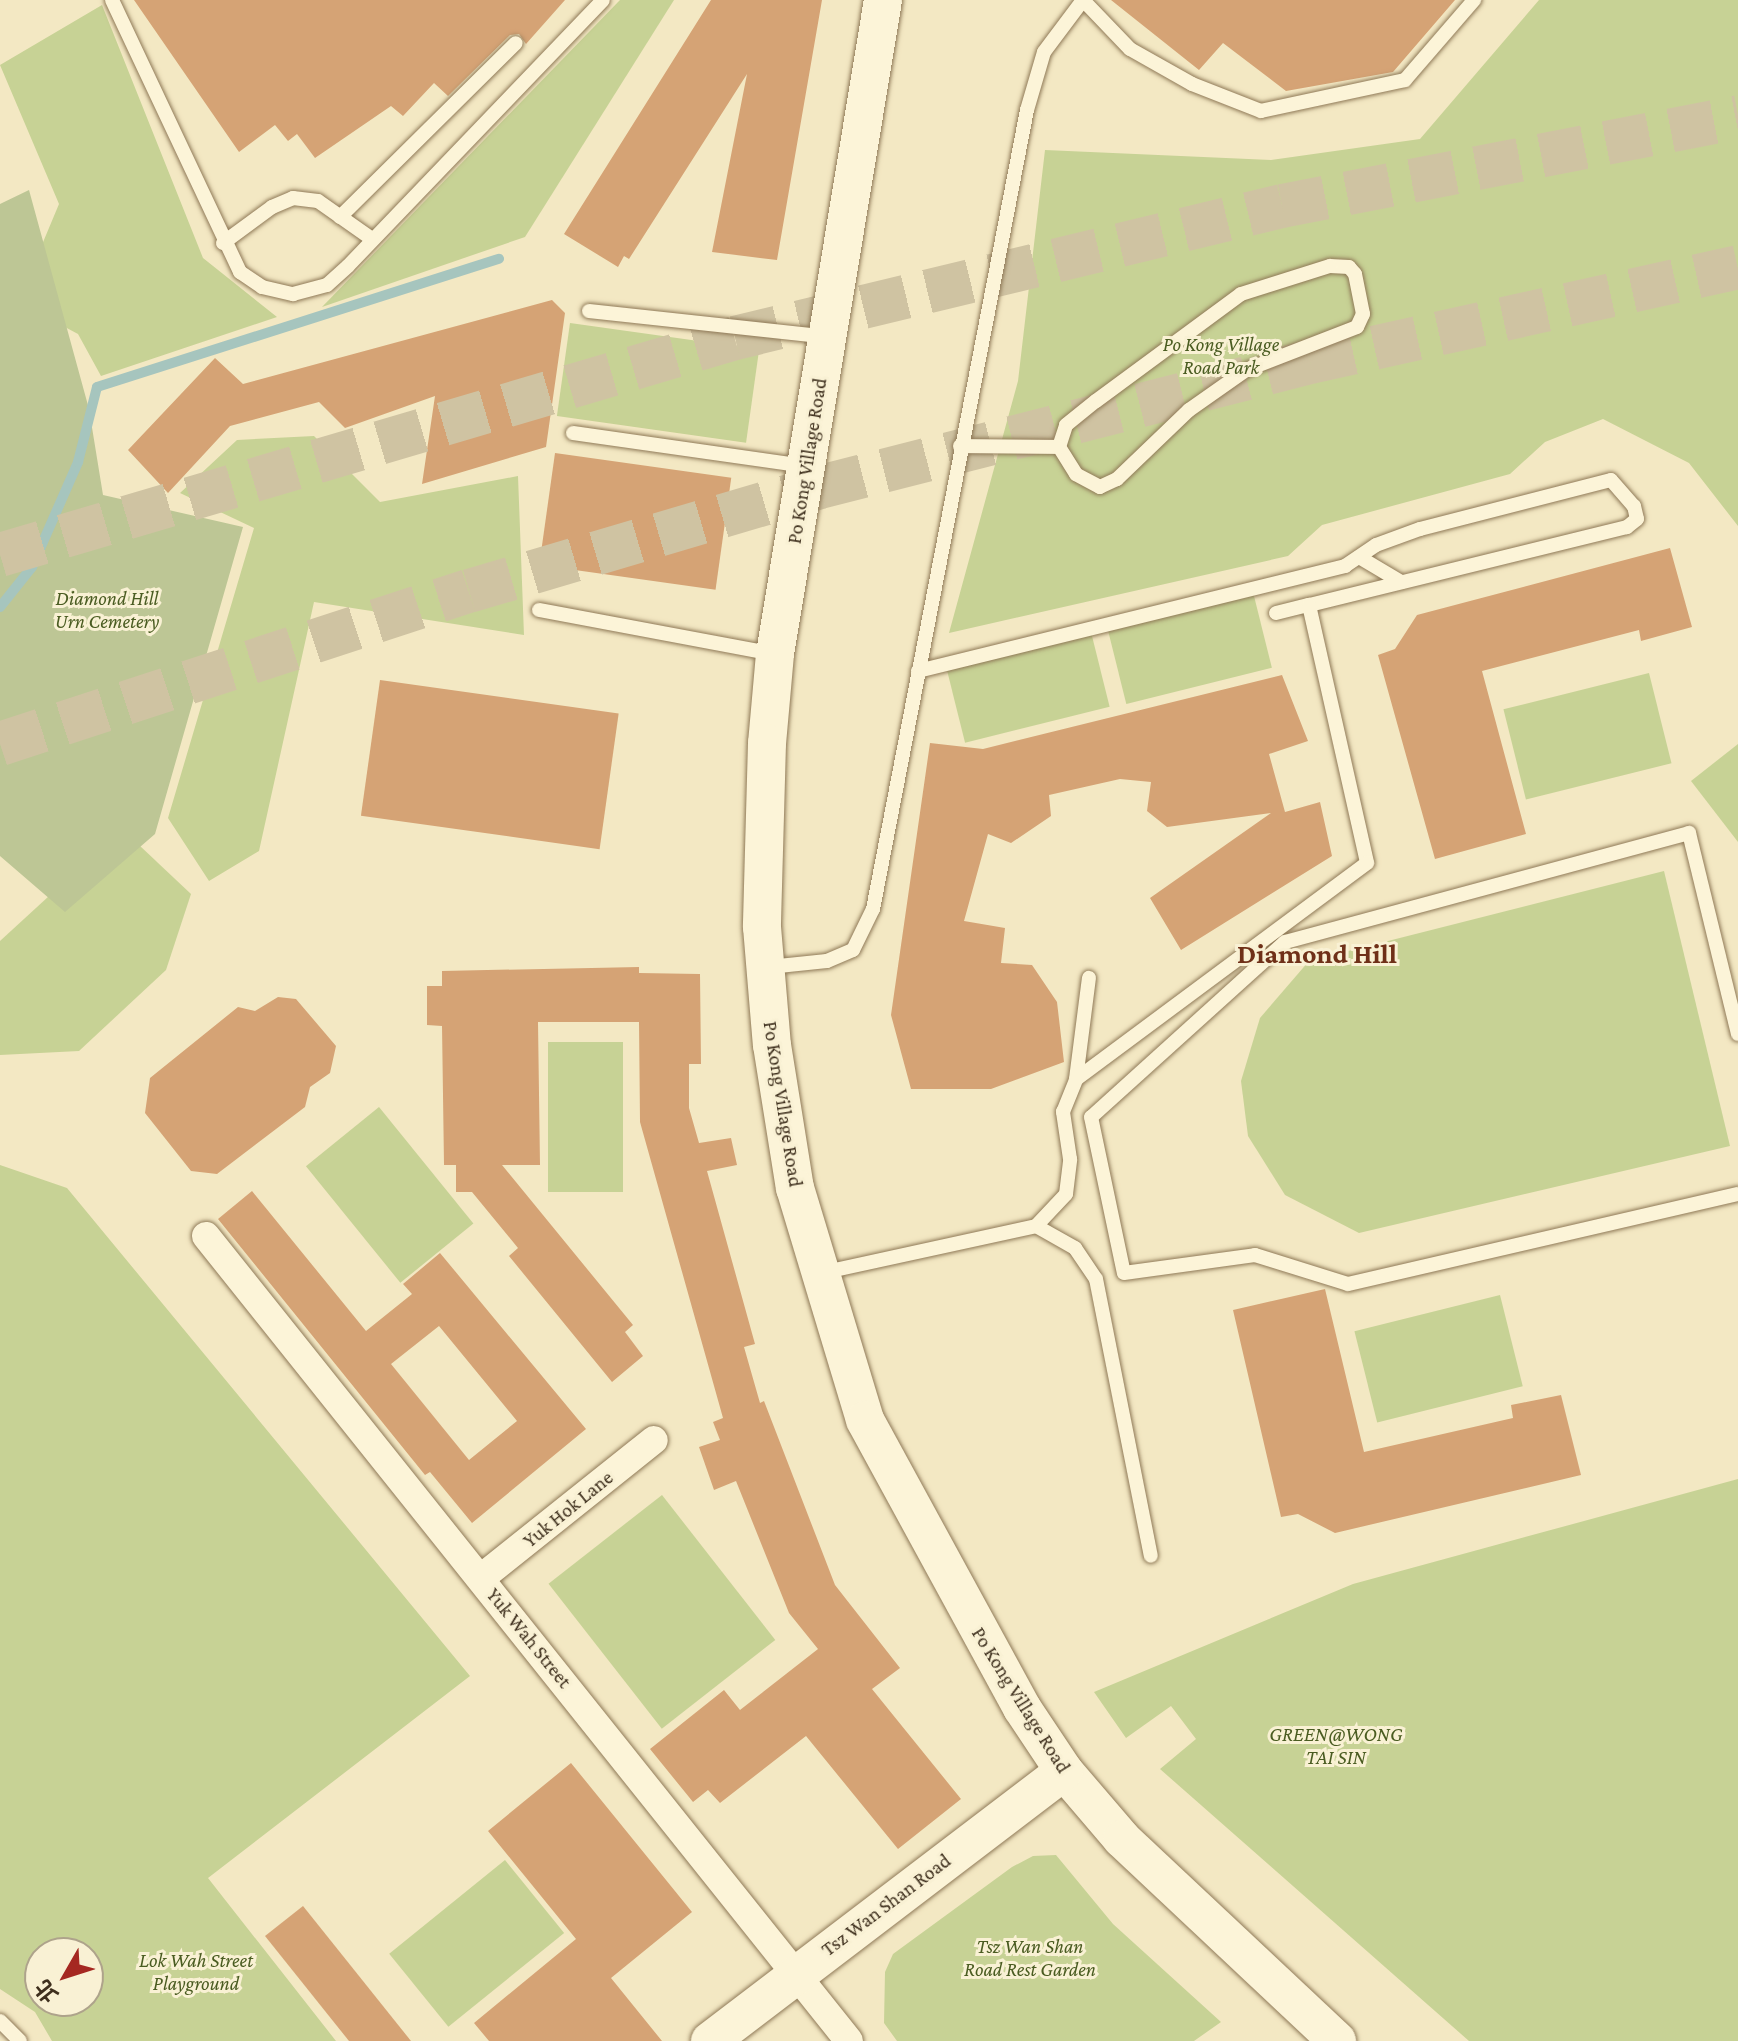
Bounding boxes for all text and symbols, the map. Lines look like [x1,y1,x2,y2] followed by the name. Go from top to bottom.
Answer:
[1163,332,1279,379] park label: Po Kong Village Road Park
[782,376,832,546] street label: Po Kong Village Road
[55,587,159,634] park label: Diamond Hill Urn Cemetery
[1237,937,1397,971] district label: Diamond Hill
[758,1019,808,1189] street label: Po Kong Village Road
[518,1465,618,1553] street label: Yuk Hok Lane
[481,1583,577,1693] street label: Yuk Wah Street
[966,1623,1076,1777] street label: Po Kong Village Road
[1269,1722,1403,1769] park label: GREEN@WONG TAI SIN
[817,1849,955,1961] street label: Tsz Wan Shan Road
[964,1934,1096,1981] park label: Tsz Wan Shan Road Rest Garden
[24,1937,104,2017] north arrow
[139,1949,253,1996] park label: Lok Wah Street Playground
[30,1975,63,2008] text: 北

